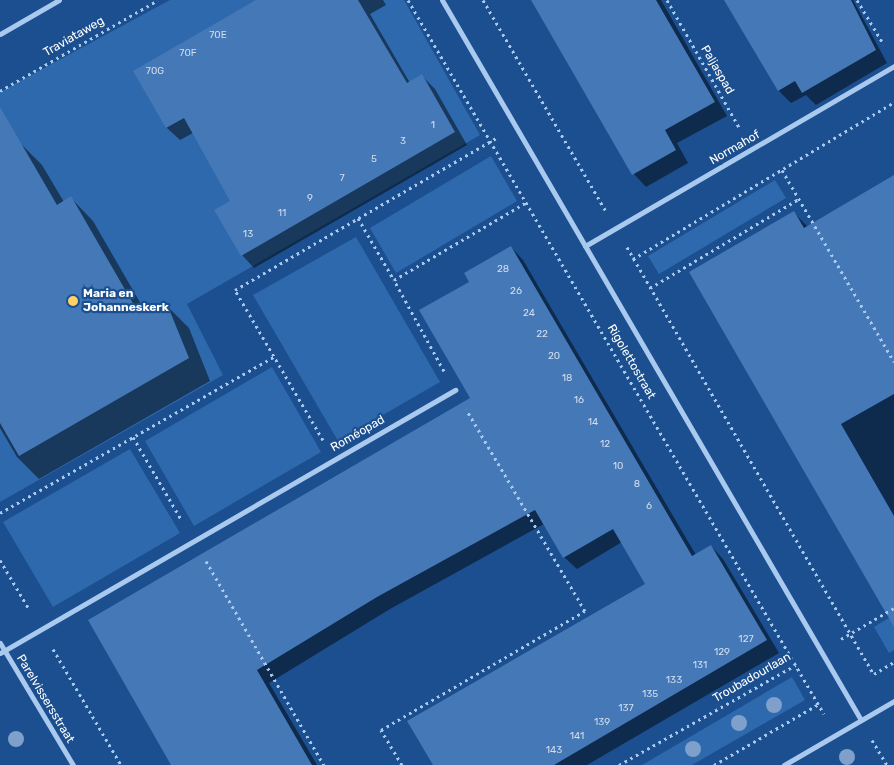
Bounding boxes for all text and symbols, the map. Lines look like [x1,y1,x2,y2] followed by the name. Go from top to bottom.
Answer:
[41,14,107,60] street label: Traviataweg
[209,30,227,42] house number: 70E
[697,43,737,97] street label: Paljaspad
[179,48,197,60] house number: 70F
[146,66,164,78] house number: 70G
[431,120,435,132] house number: 1
[707,128,763,168] street label: Normahof
[400,136,406,148] house number: 3
[371,154,377,166] house number: 5
[339,173,345,185] house number: 7
[307,193,313,205] house number: 9
[278,208,286,220] house number: 11
[243,229,253,241] house number: 13
[497,264,509,276] house number: 28
[510,286,522,298] house number: 26
[83,287,169,315] place label: Maria en Johanneskerk
[67,295,79,307] marker: Maria en Johanneskerk
[523,308,535,320] house number: 24
[604,322,658,402] street label: Rigolettostraat
[536,329,548,341] house number: 22
[548,351,560,363] house number: 20
[562,373,572,385] house number: 18
[574,395,584,407] house number: 16
[328,413,388,455] street label: Roméopad
[588,417,598,429] house number: 14
[600,439,610,451] house number: 12
[613,461,623,473] house number: 10
[634,479,640,491] house number: 8
[646,501,652,513] house number: 6
[738,634,754,646] house number: 127
[714,647,730,659] house number: 129
[710,650,794,706] street label: Troubadourlaan
[13,652,77,746] street label: Parelvissersstraat
[693,660,707,672] house number: 131
[666,675,682,687] house number: 133
[642,689,658,701] house number: 135
[618,703,634,715] house number: 137
[594,717,610,729] house number: 139
[570,731,584,743] house number: 141
[546,745,562,757] house number: 143

